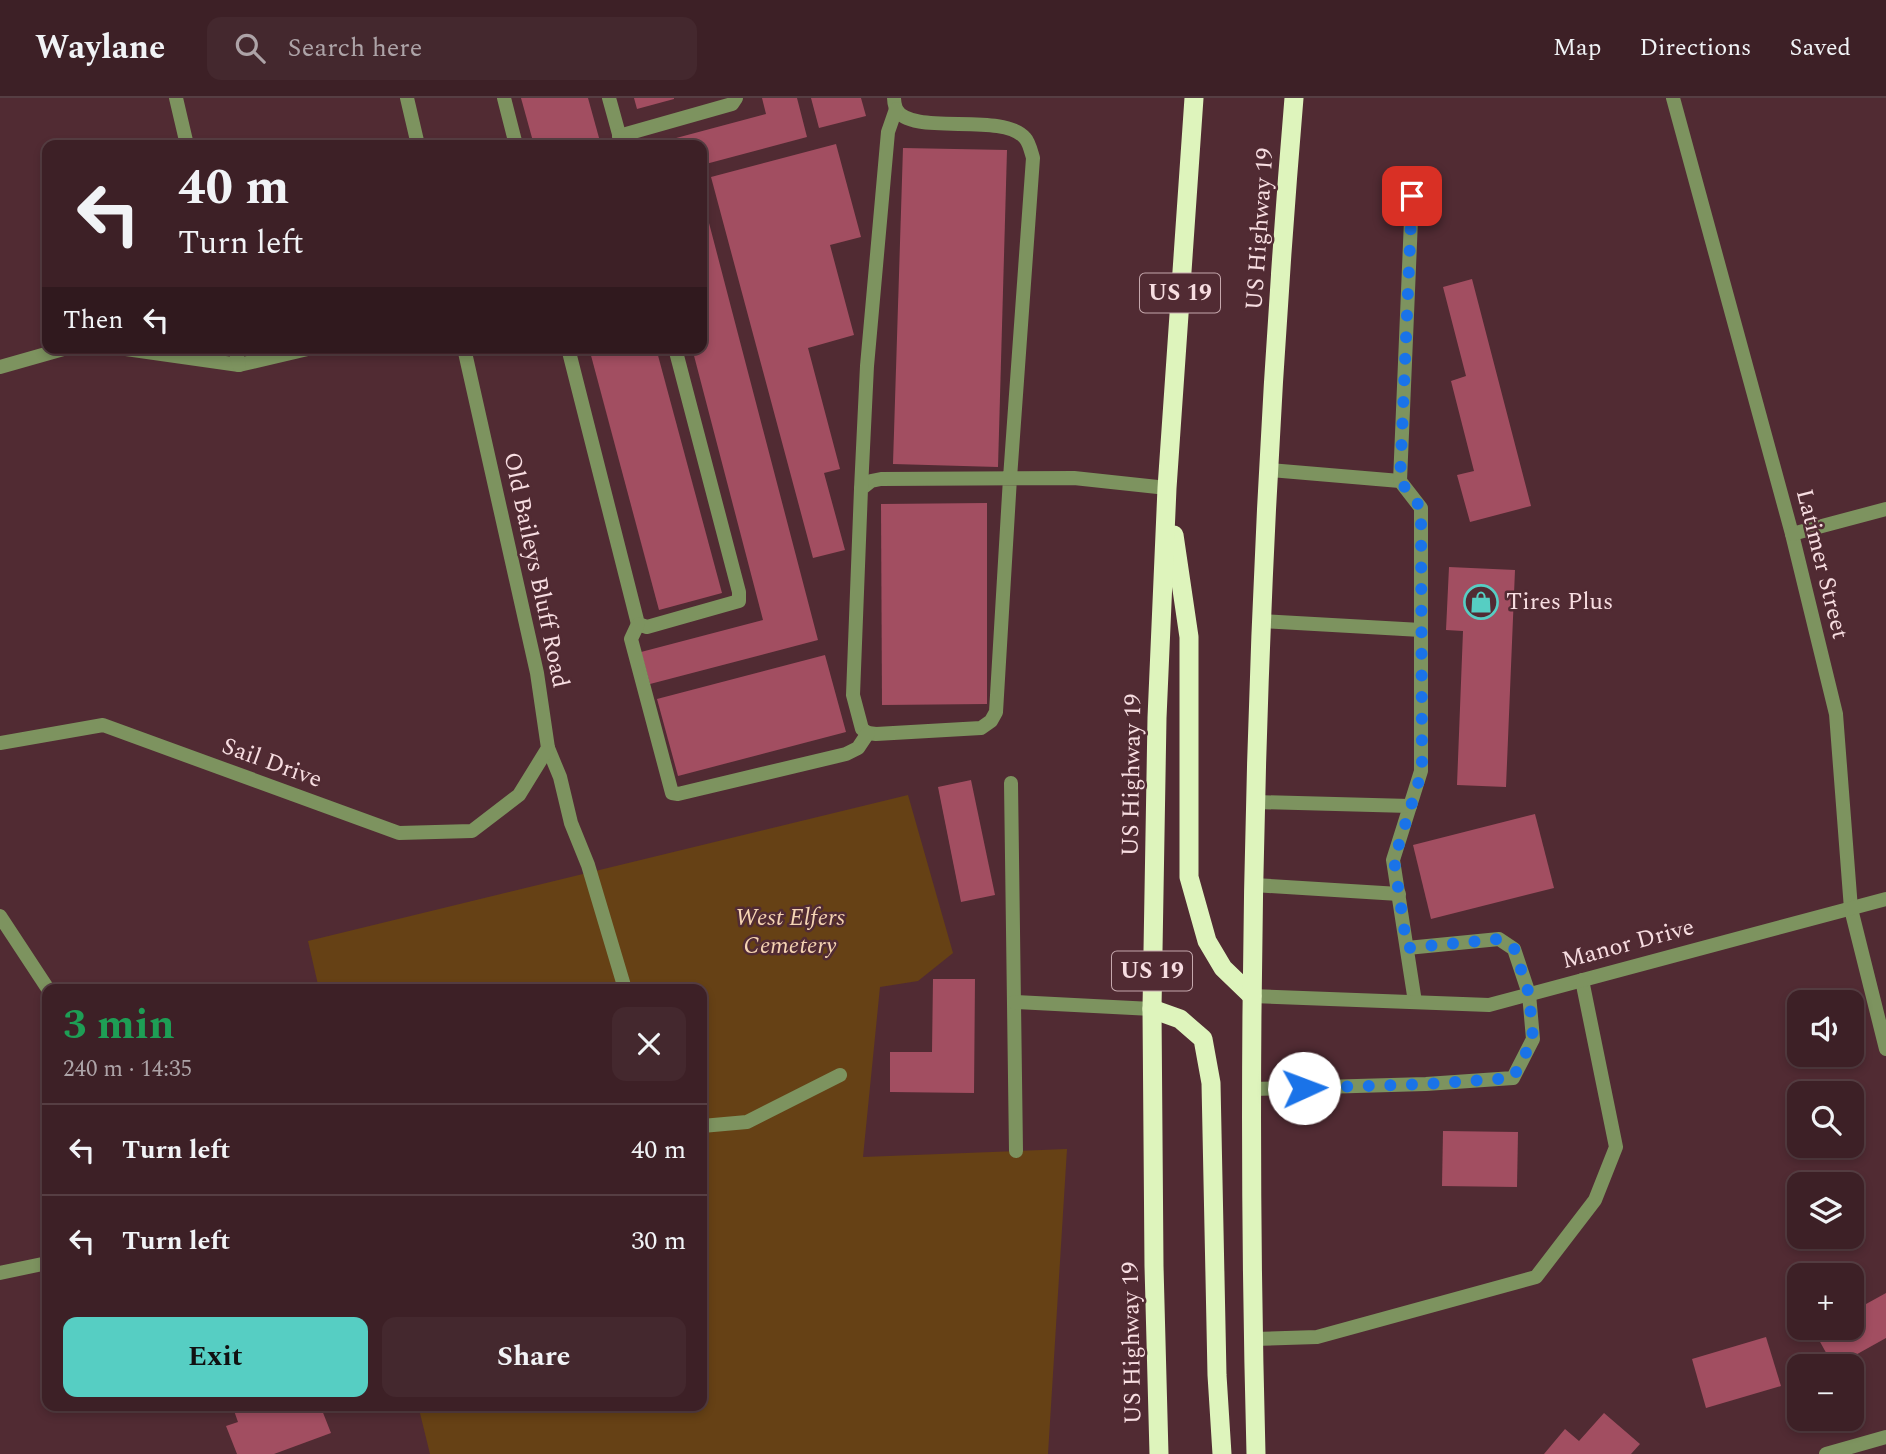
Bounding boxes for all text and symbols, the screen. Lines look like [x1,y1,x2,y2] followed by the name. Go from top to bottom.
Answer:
[207,17,697,80] search box
[35,23,165,73] text: Waylane
[287,28,422,68] text: Search here
[231,29,269,67] icon: search
[1553,30,1601,66] text: Map
[1639,30,1751,66] text: Directions
[1789,30,1851,66] text: Saved
[1236,146,1284,312] street label: US Highway 19
[178,151,289,226] text: 40 m
[1382,166,1442,226] pin
[63,168,154,259] icon: left
[1393,177,1431,215] icon: arrive
[178,219,304,268] text: Turn left
[1140,274,1220,312] road number: US 19
[63,300,123,340] text: Then
[137,301,175,339] icon: left
[493,449,579,691] street label: Old Baileys Bluff Road
[1786,485,1858,643] street label: Latimer Street
[1462,583,1500,621] shop icon: Tires Plus
[1506,584,1613,620] place label: Tires Plus
[1113,693,1151,857] street label: US Highway 19
[217,728,327,798] street label: Sail Drive
[735,900,845,964] park label: West Elfers Cemetery
[1558,909,1698,979] street label: Manor Drive
[1112,951,1192,990] road number: US 19
[1787,990,1864,1431] map controls
[1787,990,1864,1067] button: sound
[63,994,175,1057] text: 3 min
[612,1007,686,1081] button: close
[1267,1051,1341,1125] position arrow
[63,1052,192,1087] text: 240 m · 14:35
[1787,1081,1864,1158] button: search
[122,1130,230,1170] text: Turn left
[631,1130,686,1170] text: 40 m
[63,1131,101,1169] icon: left
[1787,1172,1864,1249] button: layers
[122,1221,230,1261] text: Turn left
[631,1221,686,1261] text: 30 m
[63,1222,101,1260] icon: left
[1113,1261,1151,1425] street label: US Highway 19
[1787,1263,1864,1340] button: +
[63,1317,368,1397] button: Exit
[382,1317,686,1397] button: Share
[1787,1354,1864,1431] button: −

